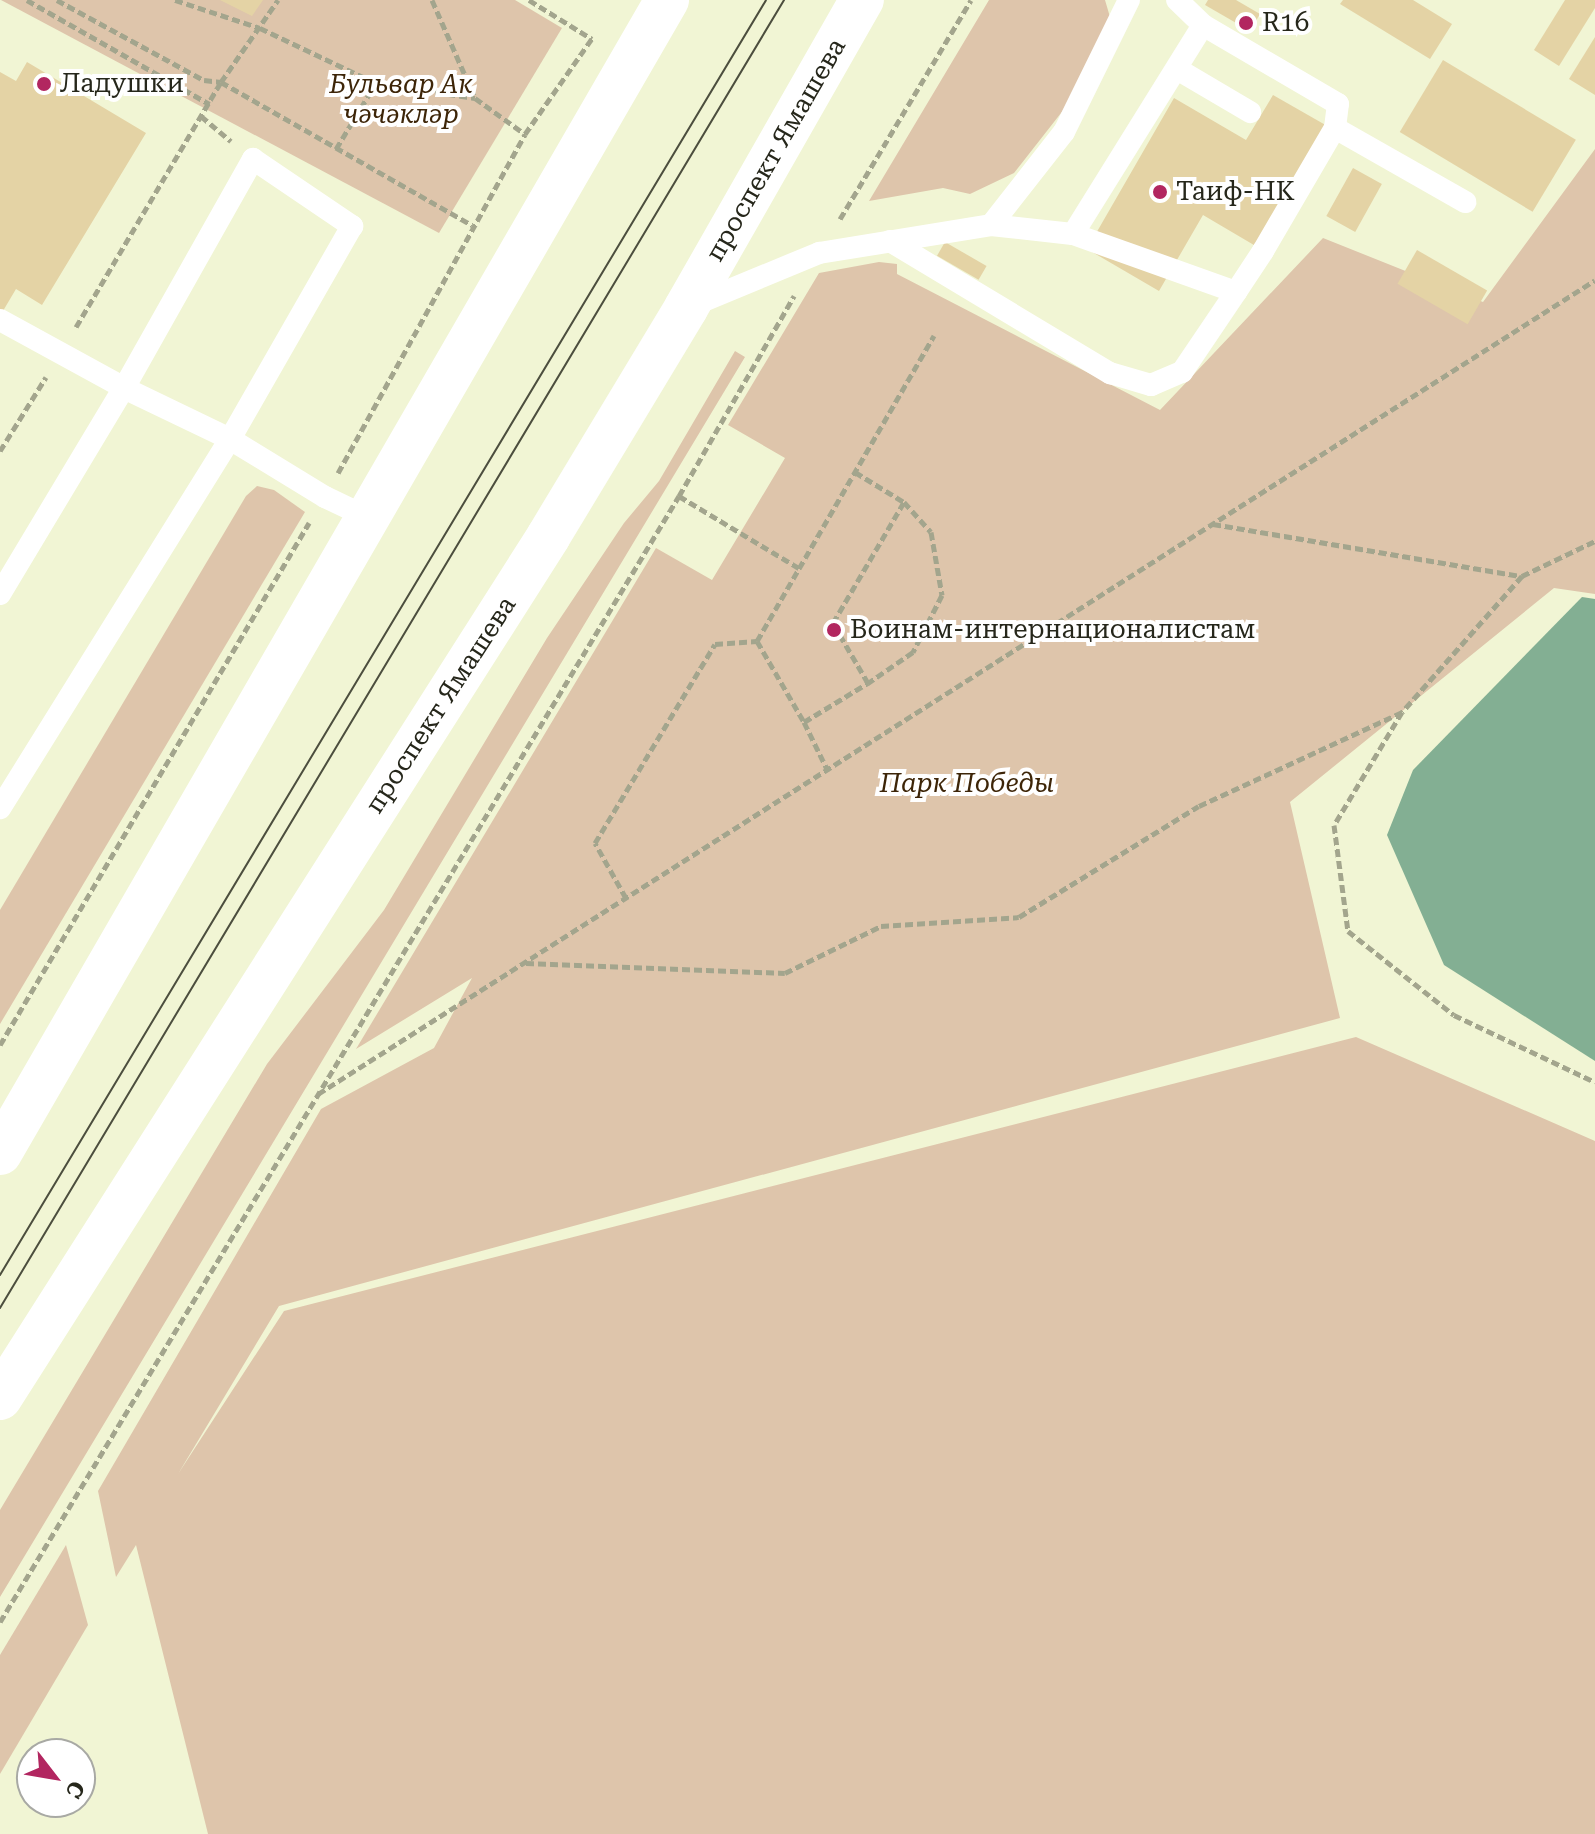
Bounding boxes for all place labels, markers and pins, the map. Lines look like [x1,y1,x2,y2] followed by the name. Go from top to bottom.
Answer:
[1262,7,1309,39] place label: R16
[1237,14,1255,32] marker: R16
[60,68,184,100] place label: Ладушки
[35,75,53,93] marker: Ладушки
[1176,176,1295,208] place label: Таиф-НК
[1151,183,1169,201] marker: Таиф-НК
[850,614,1255,646] place label: Воинам-интернационалистам
[825,621,843,639] marker: Воинам-интернационалистам

